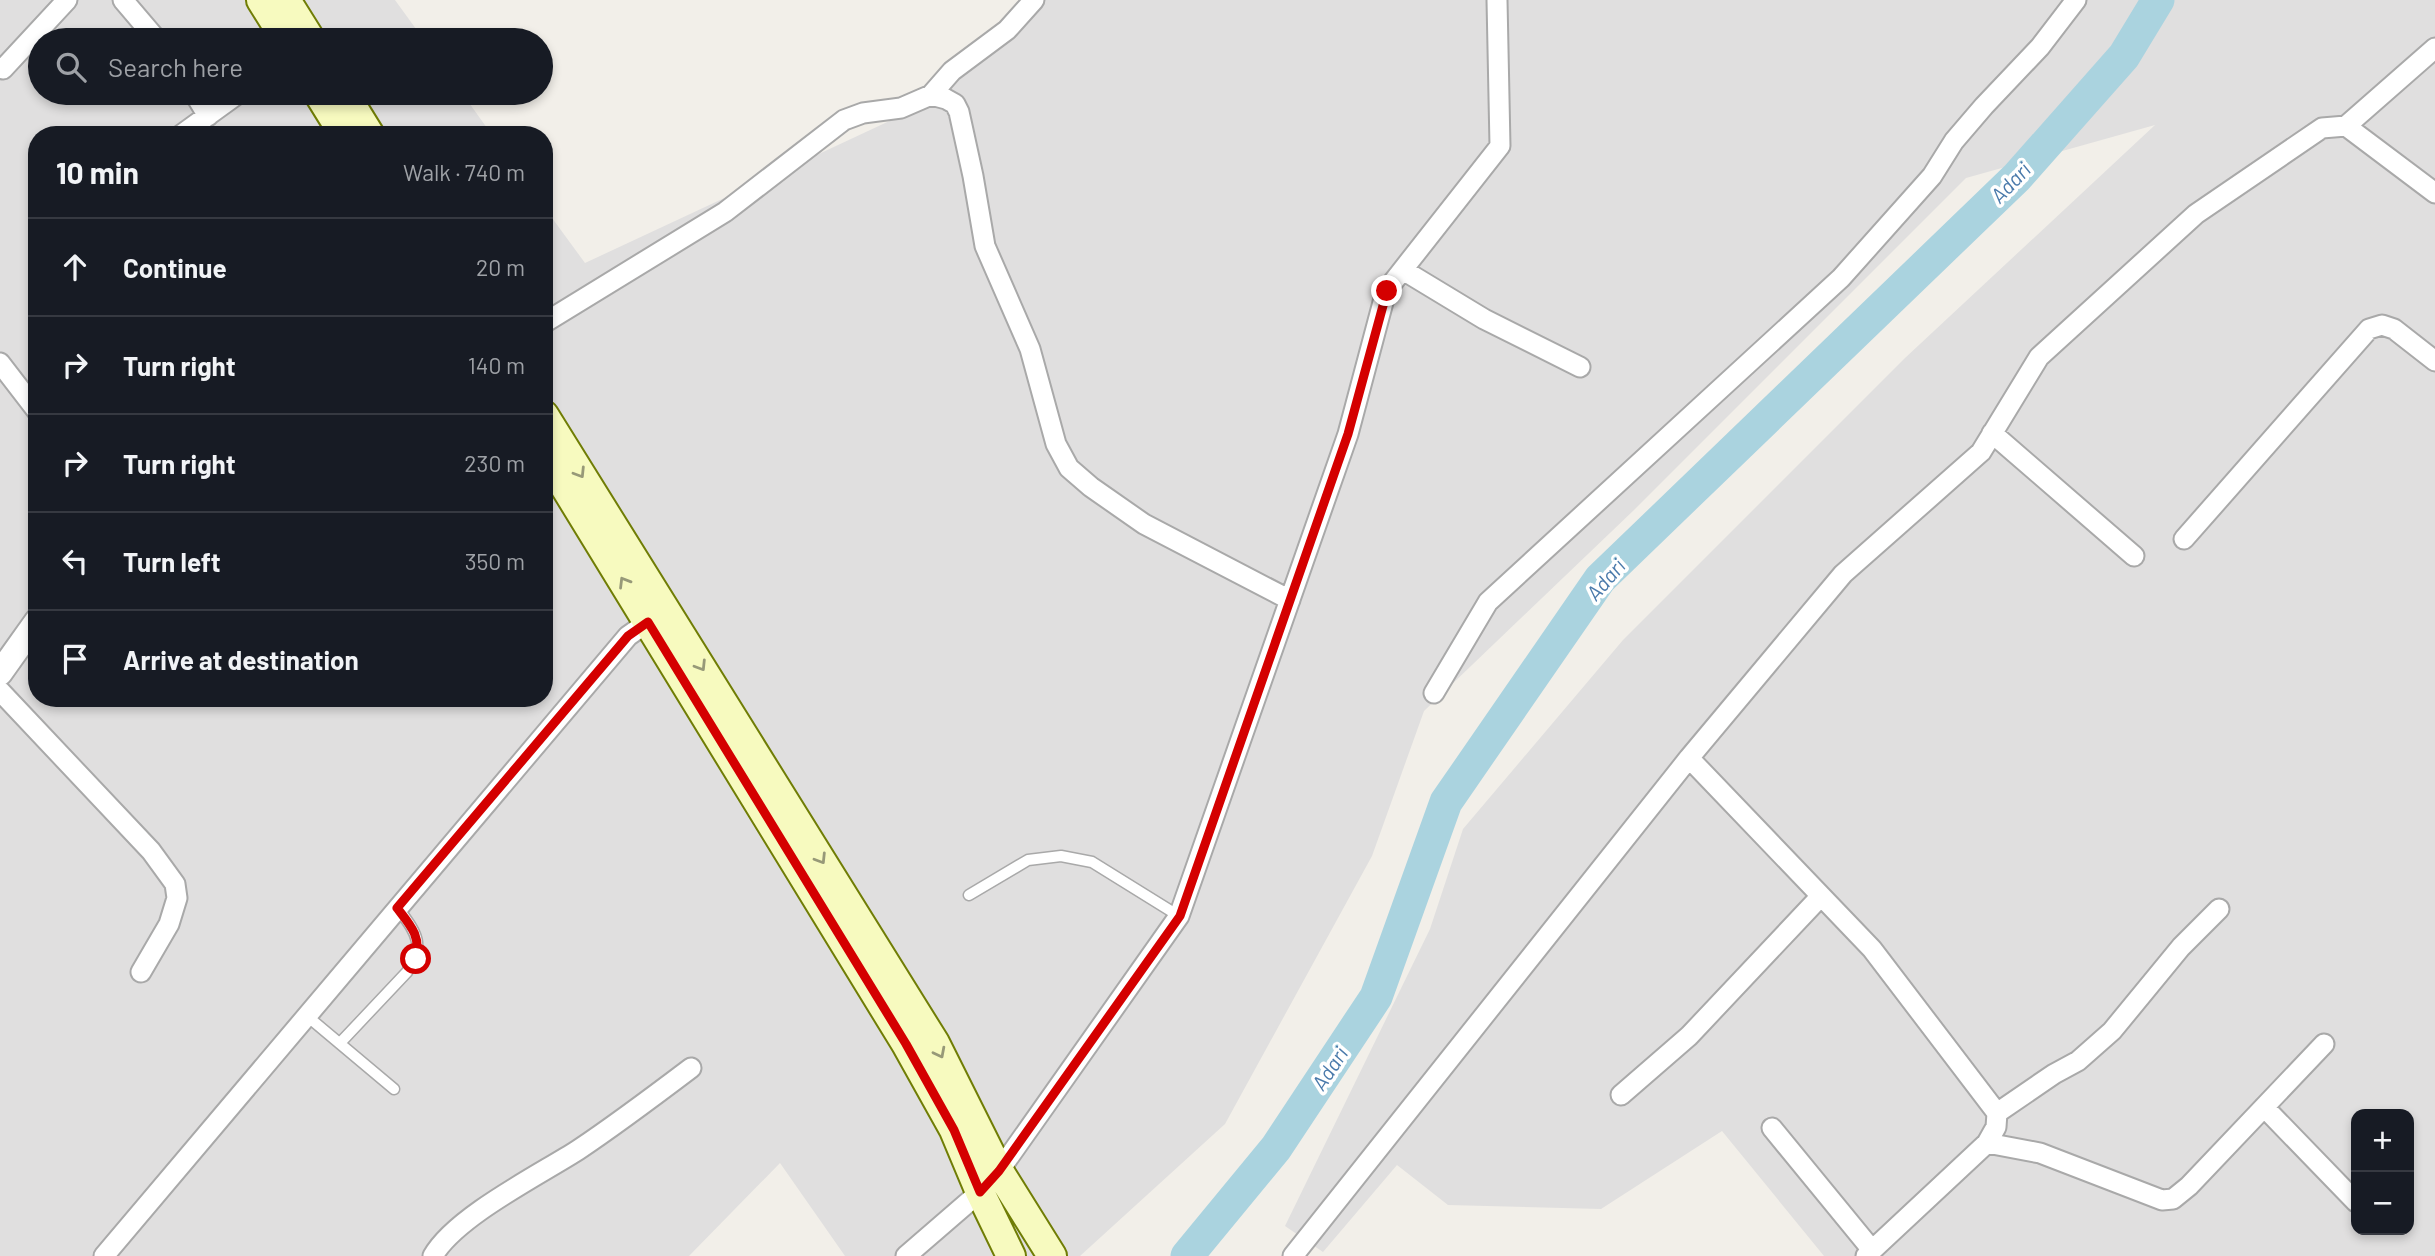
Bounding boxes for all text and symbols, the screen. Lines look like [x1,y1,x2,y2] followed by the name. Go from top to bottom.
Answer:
[28,28,553,105] search box
[52,48,90,86] icon: search
[108,51,243,82] text: Search here
[56,154,139,190] text: 10 min
[1985,156,2036,208] water label: Adari
[403,158,525,186] text: Walk · 740 m
[56,248,94,286] icon: ahead
[123,252,227,283] text: Continue
[476,253,525,281] text: 20 m
[1371,275,1402,306] route end
[56,346,94,384] icon: right
[123,350,236,381] text: Turn right
[468,351,525,379] text: 140 m
[56,444,94,482] icon: right
[123,448,236,479] text: Turn right
[464,449,525,477] text: 230 m
[572,465,585,478] one-way arrow
[56,542,94,580] icon: left
[123,546,221,577] text: Turn left
[465,547,525,575] text: 350 m
[1580,552,1630,605] water label: Adari
[619,576,632,589] one-way arrow
[56,640,94,678] icon: arrive
[123,644,359,675] text: Arrive at destination
[692,658,705,671] one-way arrow
[812,851,825,864] one-way arrow
[400,943,431,974] route start
[1306,1041,1353,1094] water label: Adari
[931,1046,945,1058] one-way arrow
[2351,1109,2414,1235] map controls
[2351,1109,2414,1172] button: +
[2351,1172,2414,1235] button: −

